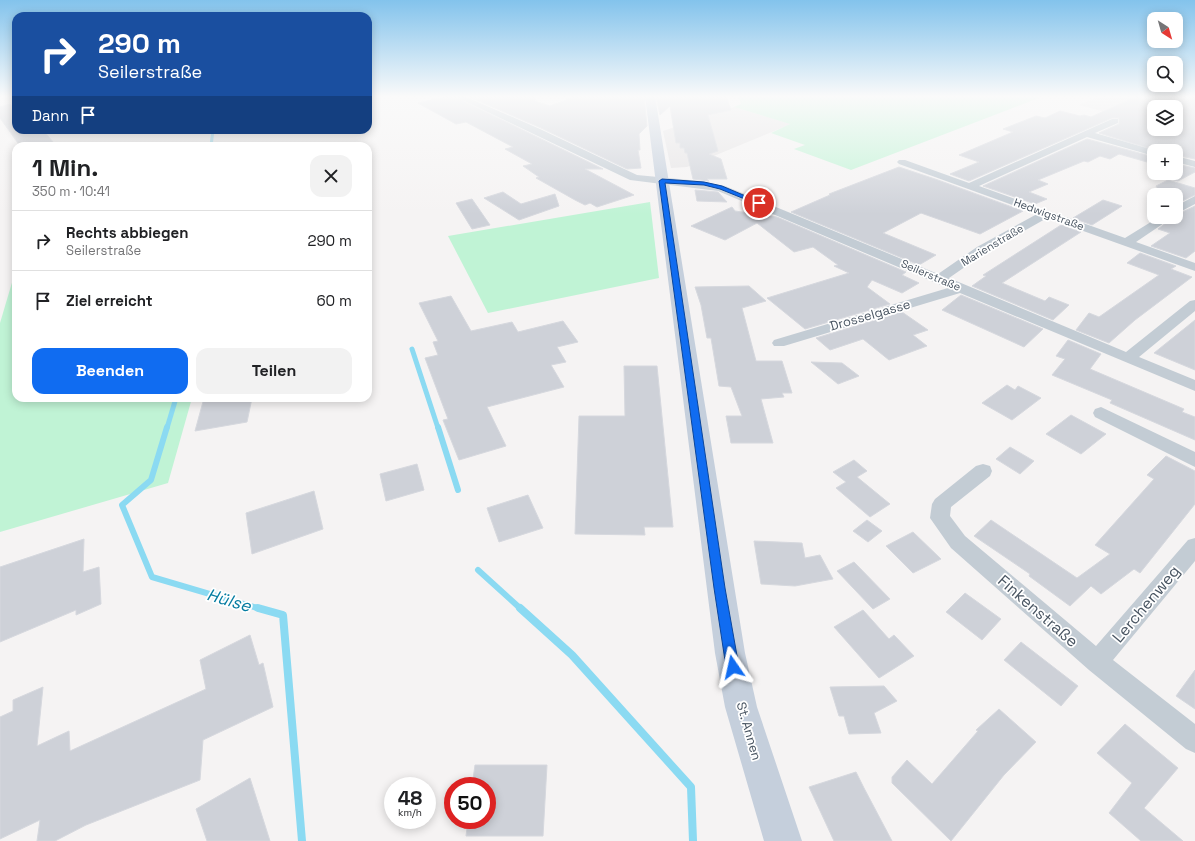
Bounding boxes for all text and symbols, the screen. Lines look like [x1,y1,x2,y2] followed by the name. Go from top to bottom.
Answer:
[1147,12,1183,48] north arrow
[1147,12,1183,224] map controls
[98,25,181,61] text: 290 m
[32,28,84,80] icon: right
[1147,56,1183,92] button: search
[98,60,202,83] text: Seilerstraße
[1147,100,1183,136] button: layers
[77,104,99,126] icon: arrive
[32,106,69,125] text: Dann
[1147,144,1183,180] button: +
[32,152,98,183] text: 1 Min.
[310,155,352,197] button: close
[32,183,110,200] text: 350 m · 10:41
[742,186,776,220] pin
[1147,188,1183,224] button: −
[748,192,770,214] icon: arrive
[1012,195,1086,233] street label: Hedwigstraße
[958,221,1026,269] street label: Marienstraße
[66,223,188,242] text: Rechts abbiegen
[32,230,54,252] icon: right
[307,231,352,250] text: 290 m
[66,242,141,259] text: Seilerstraße
[899,256,963,294] street label: Seilerstraße
[32,290,54,312] icon: arrive
[66,291,153,310] text: Ziel erreicht
[316,291,352,310] text: 60 m
[828,295,912,335] street label: Drosselgasse
[32,348,188,394] button: Beenden
[196,348,352,394] button: Teilen
[1107,561,1185,647] street label: Lerchenweg
[993,570,1083,652] street label: Finkenstraße
[204,583,254,617] water label: Hülse
[712,646,754,688] position arrow
[733,700,765,762] street label: St. Annen
[444,777,496,829] speed limit sign: 50
[398,785,422,811] text: 48
[398,806,422,819] text: km/h

